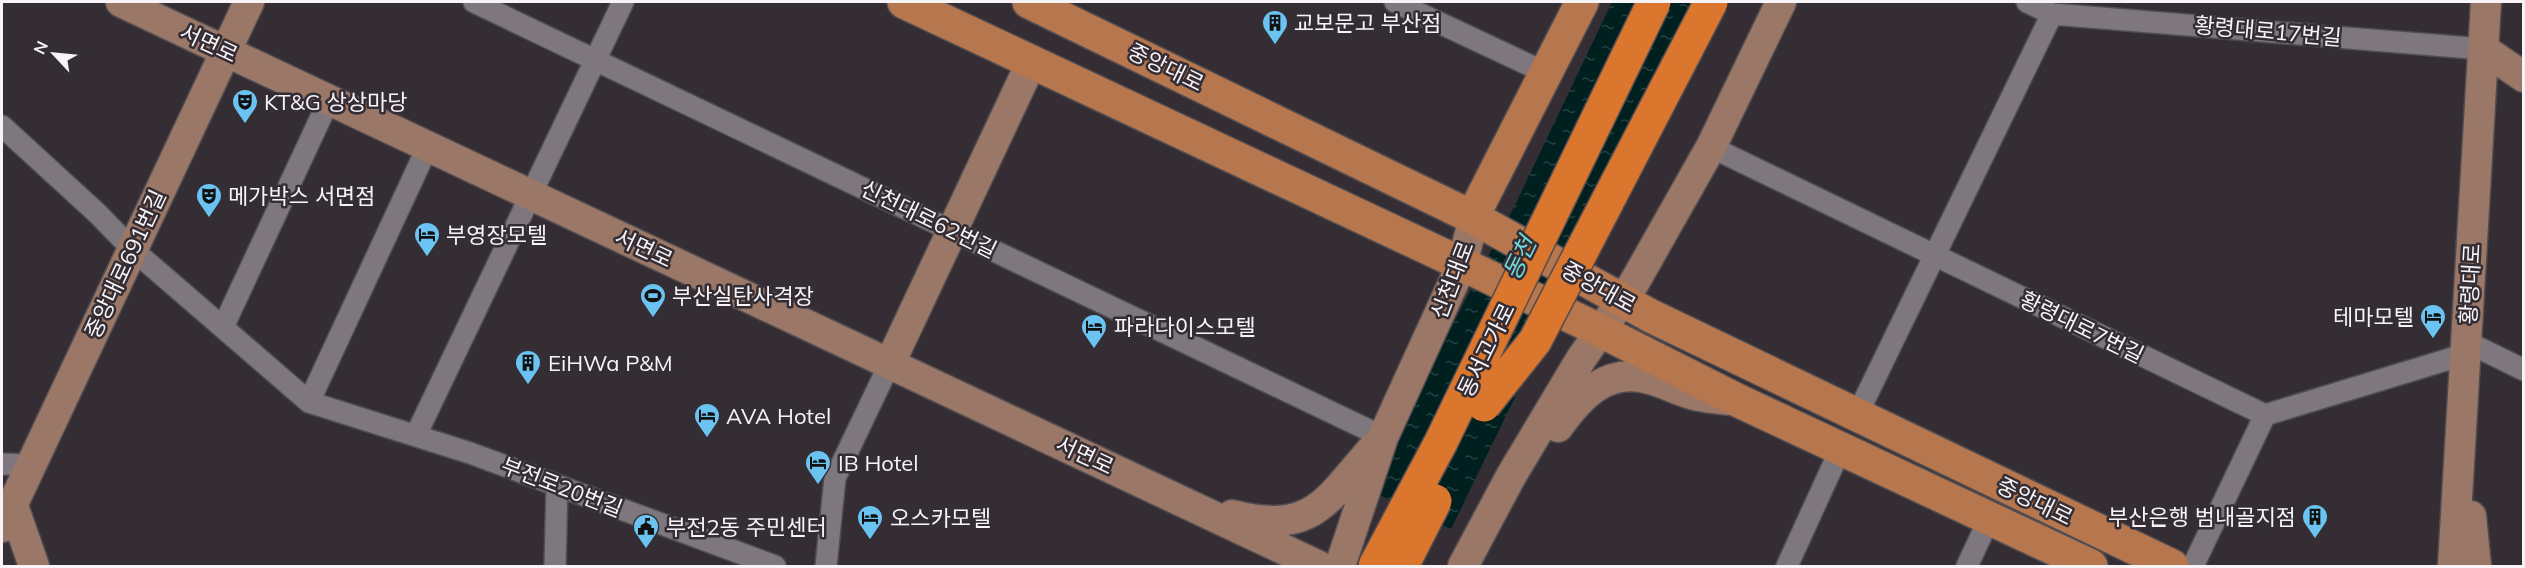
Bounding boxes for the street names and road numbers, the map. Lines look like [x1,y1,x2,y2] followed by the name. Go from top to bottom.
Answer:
[2193,11,2343,51] street label: 황령대로17번길
[176,17,242,69] street label: 서면로
[1123,37,1209,97] street label: 중앙대로
[856,174,1002,264] street label: 신천대로62번길
[78,185,172,343] street label: 중앙대로691번길
[611,222,677,274] street label: 서면로
[1424,237,1480,323] street label: 신천대로
[2454,243,2486,325] street label: 황령대로
[1557,255,1641,319] street label: 중앙대로
[2015,285,2149,369] street label: 황령대로7번길
[1451,298,1521,402] street label: 동서고가로
[1052,429,1118,481] street label: 서면로
[497,451,627,523] street label: 부전로20번길
[1992,471,2078,531] street label: 중앙대로

